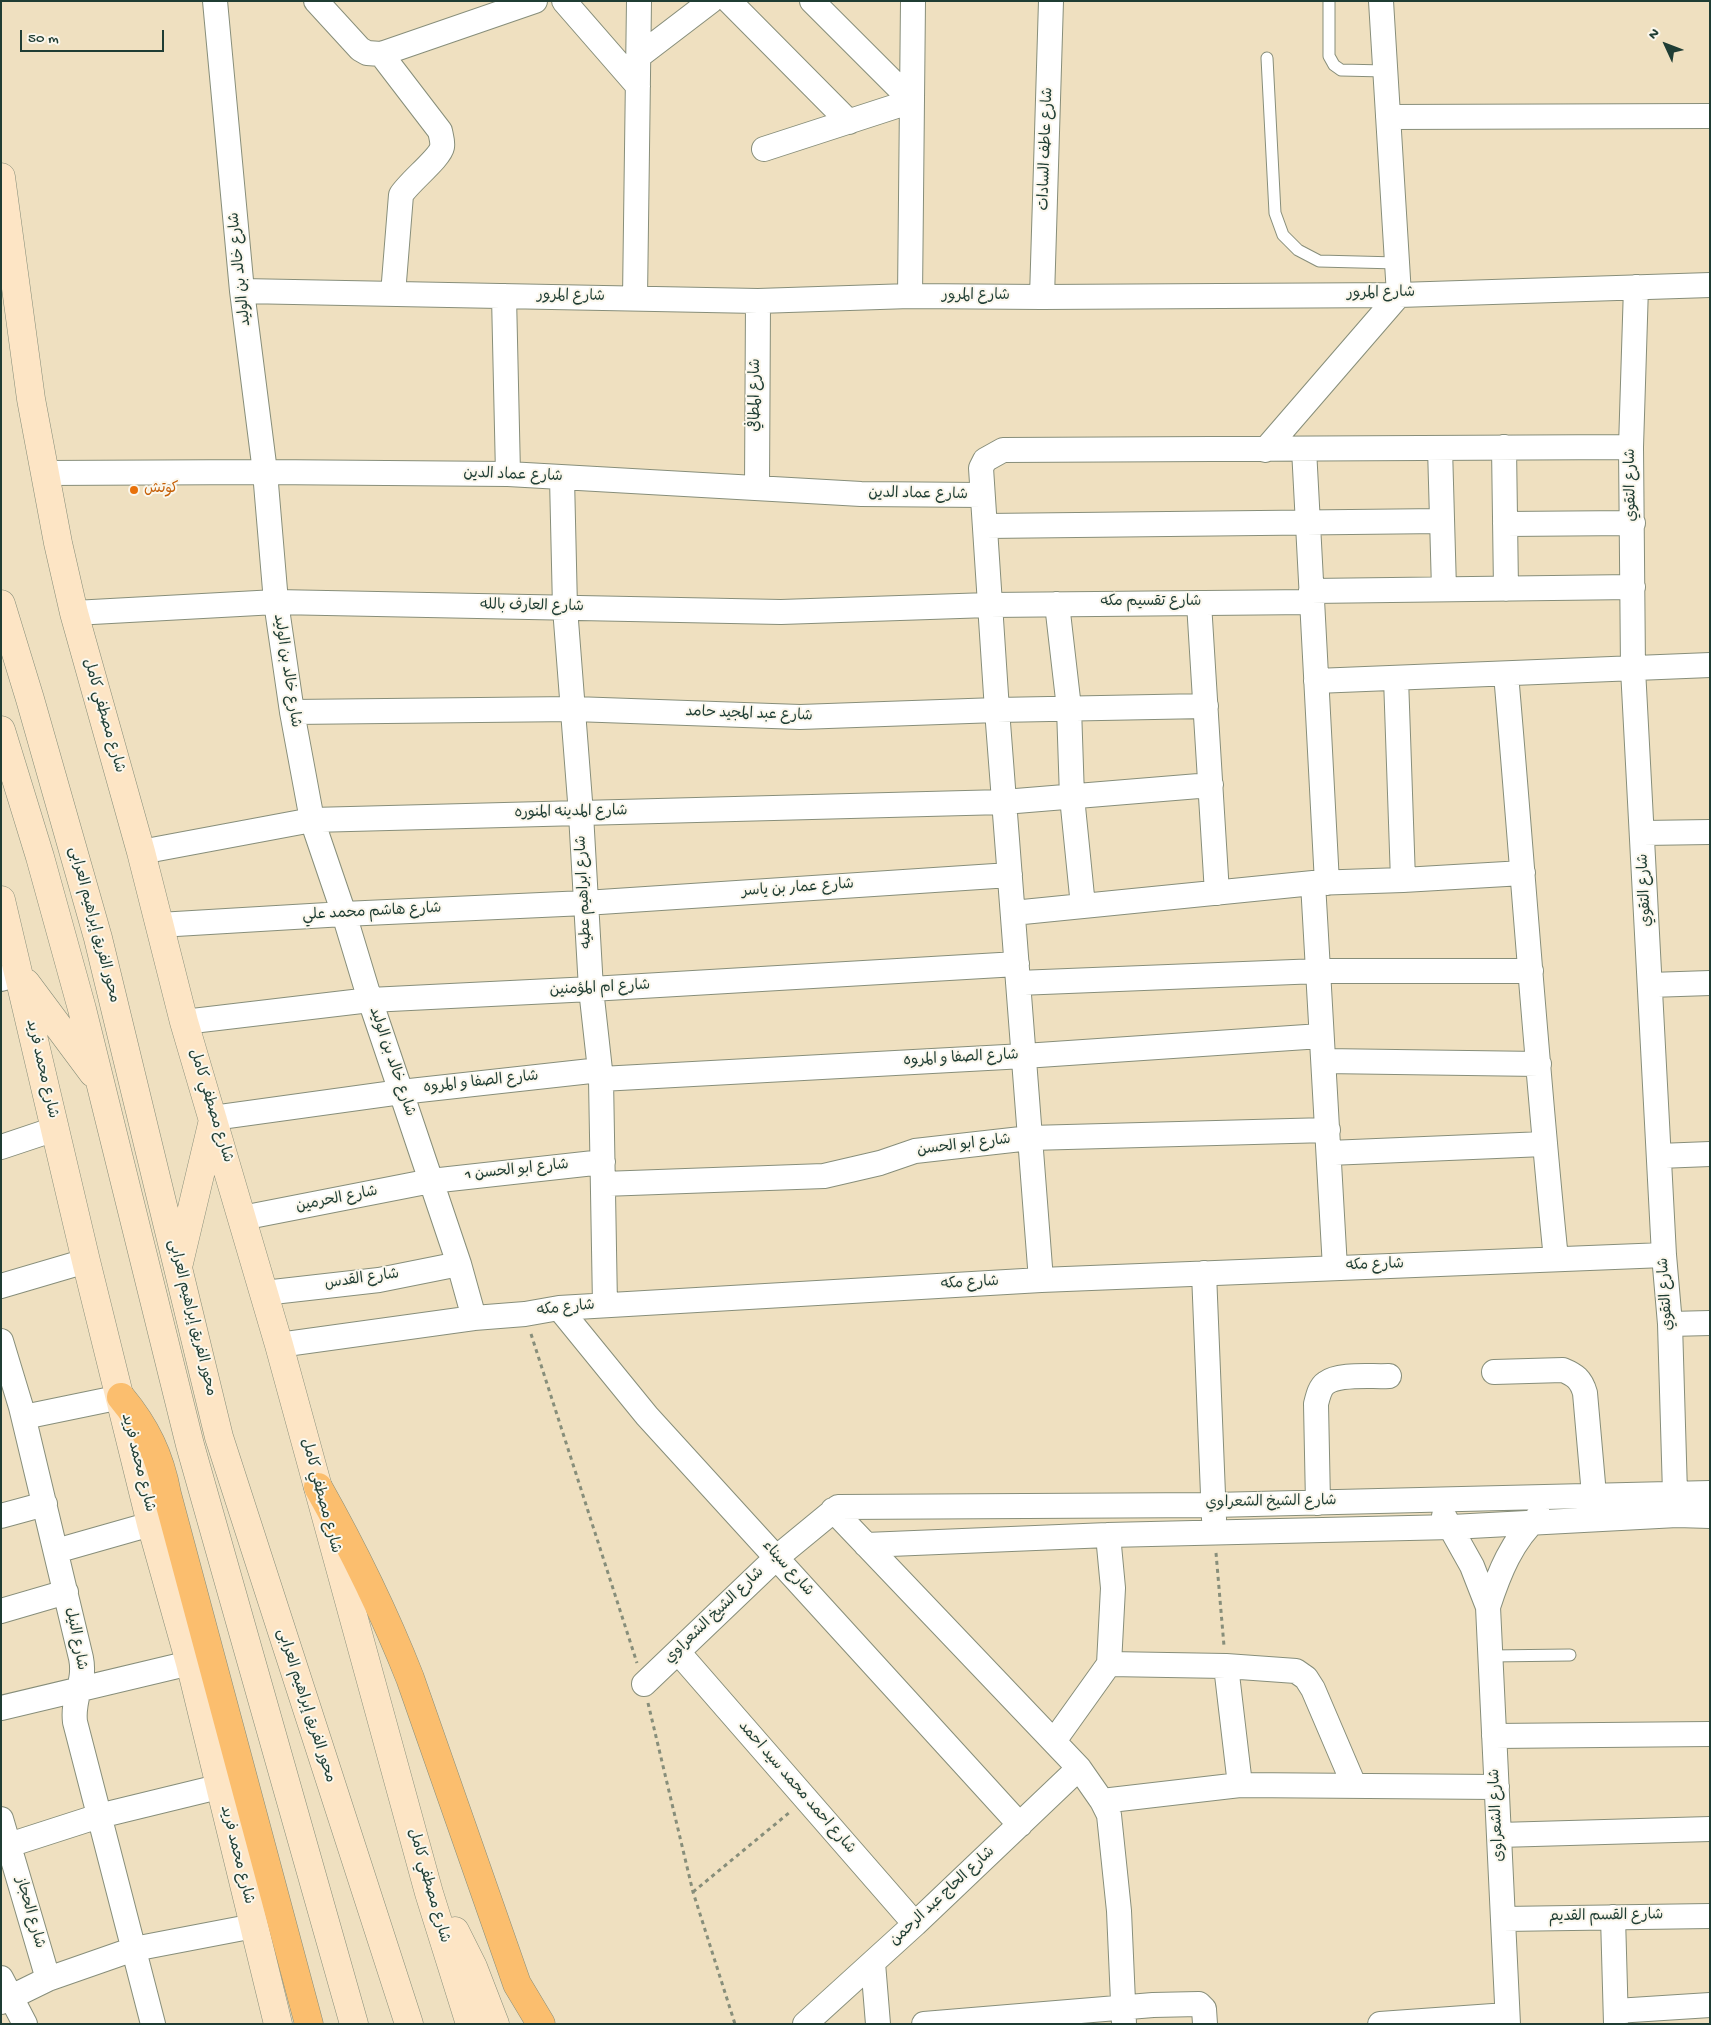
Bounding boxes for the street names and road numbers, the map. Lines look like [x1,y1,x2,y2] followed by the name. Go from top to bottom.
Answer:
[1036,87,1058,211] street label: شارع عاطف السادات
[226,211,256,327] street label: شارع خالد بن الوليد
[1347,284,1415,304] street label: شارع المرور
[537,287,605,307] street label: شارع المرور
[942,288,1010,306] street label: شارع المرور
[748,358,766,432] street label: شارع المطافي
[1622,448,1642,522] street label: شارع التقوي
[463,465,563,487] street label: شارع عماد الدين
[868,485,968,505] street label: شارع عماد الدين
[1101,594,1201,612] street label: شارع تقسيم مكه
[480,597,584,617] street label: شارع العارف بالله
[268,613,304,729] street label: شارع خالد بن الوليد
[78,657,128,775] street label: شارع مصطفي كامل
[685,704,813,726] street label: شارع عبد المجيد حامد
[514,803,628,823] street label: شارع المدينه المنوره
[573,835,597,949] street label: شارع ابراهيم عطيه
[64,845,122,1005] street label: محور الفريق إبراهيم العرابى
[1635,853,1657,927] street label: شارع التقوي
[741,876,855,902] street label: شارع عمار بن ياسر
[302,900,442,926] street label: شارع هاشم محمد علي
[549,977,651,1001] street label: شارع ام المؤمنين
[364,1005,418,1119] street label: شارع خالد بن الوليد
[21,1018,61,1120] street label: شارع محمد فريد
[184,1047,236,1165] street label: شارع مصطفي كامل
[903,1047,1019,1071] street label: شارع الصفا و المروه
[423,1068,539,1098] street label: شارع الصفا و المروه
[916,1131,1012,1161] street label: شارع ابو الحسن
[464,1157,570,1185] street label: شارع ابو الحسن 1
[294,1183,380,1217] street label: شارع الحرمين
[163,1238,219,1398] street label: محور الفريق إبراهيم العرابى
[1346,1256,1404,1276] street label: شارع مكه
[1655,1257,1679,1331] street label: شارع التقوي
[324,1266,400,1294] street label: شارع القدس
[941,1273,999,1295] street label: شارع مكه
[536,1297,596,1321] street label: شارع مكه
[116,1412,158,1514] street label: شارع محمد فريد
[296,1437,344,1555] street label: شارع مصطفي كامل
[1205,1493,1337,1513] street label: شارع الشيخ الشعراوي
[757,1537,817,1601] street label: شارع سيناء
[662,1564,768,1668] street label: شارع الشيخ الشعراوي
[60,1606,90,1672] street label: شارع النيل
[272,1627,338,1785] street label: محور الفريق إبراهيم العرابى
[733,1718,859,1858] street label: شارع احمد محمد سيد احمد
[1487,1768,1509,1862] street label: شارع الشعراوى
[215,1804,257,1906] street label: شارع محمد فريد
[403,1827,453,1945] street label: شارع مصطفي كامل
[887,1844,999,1950] street label: شارع الحاج عبد الرحمن
[10,1875,48,1951] street label: شارع الحجاز
[1549,1907,1663,1927] street label: شارع القسم القديم

